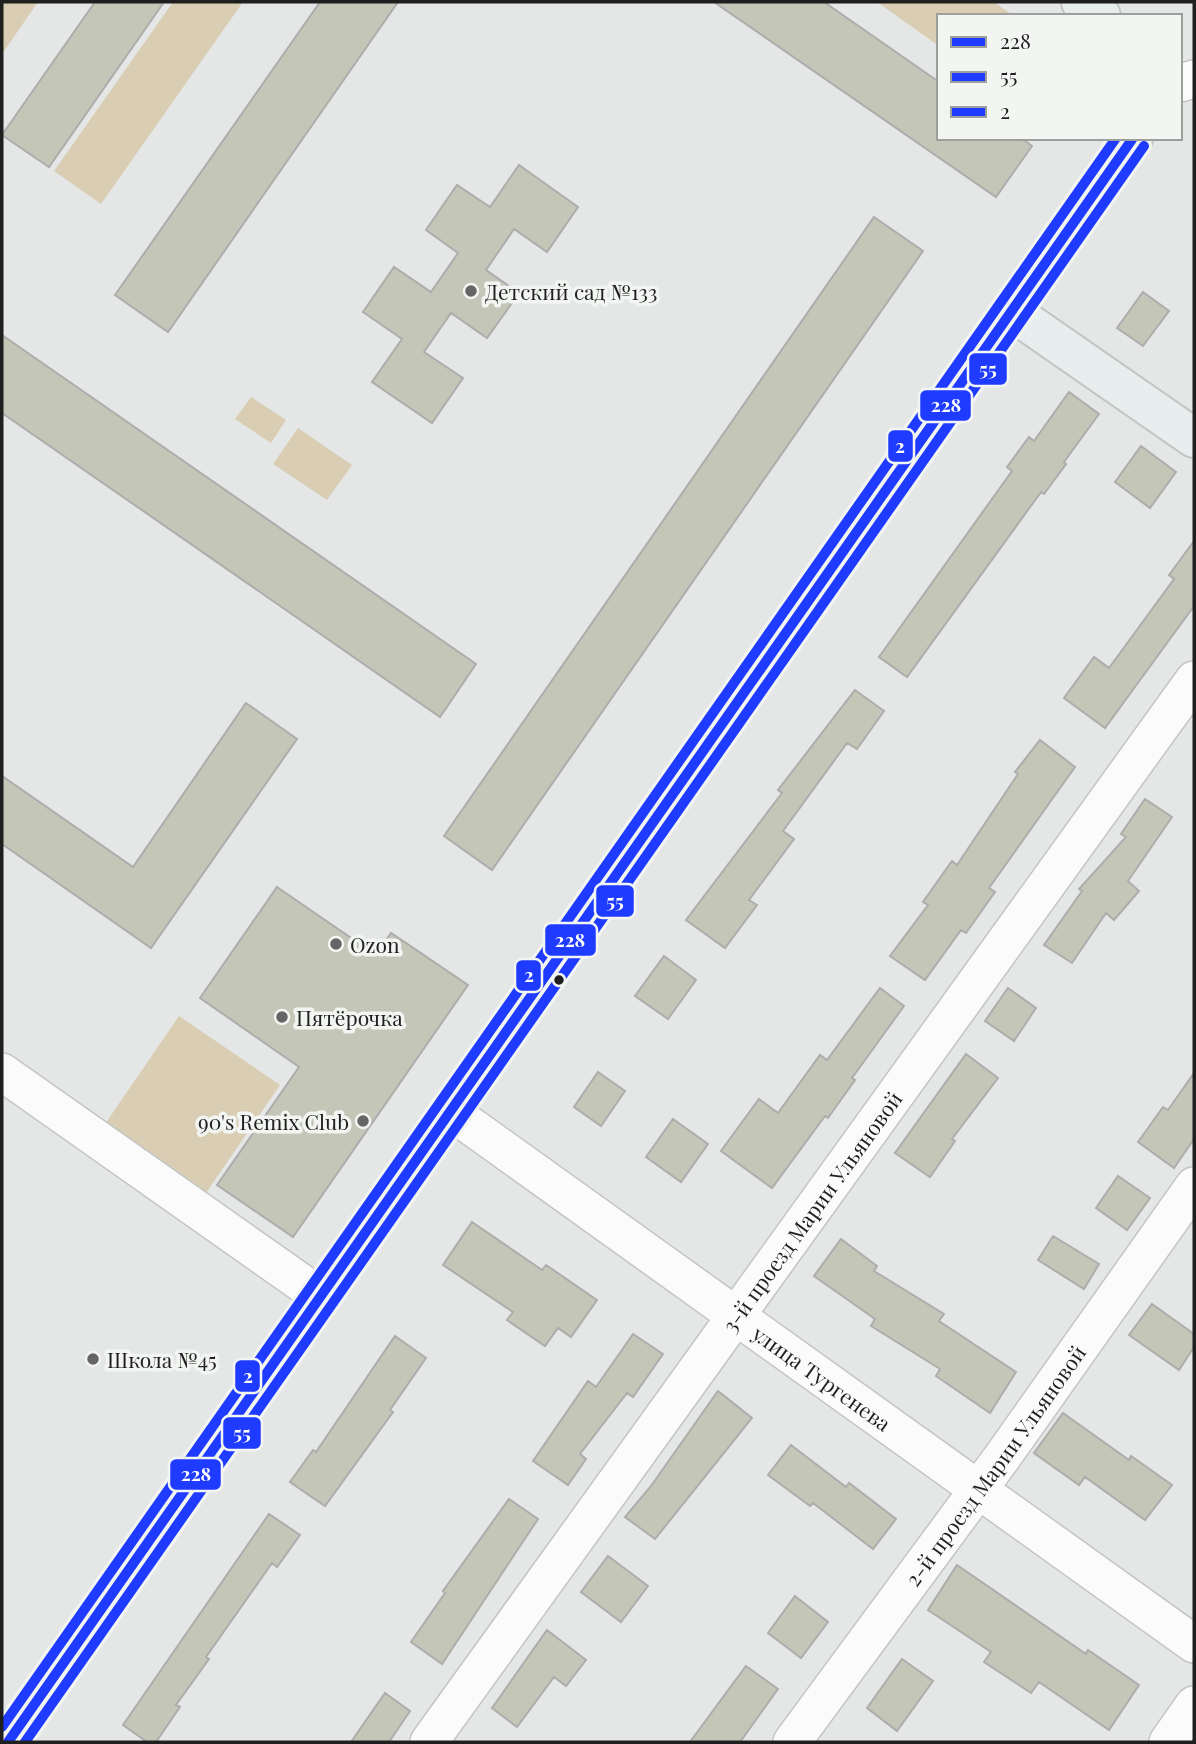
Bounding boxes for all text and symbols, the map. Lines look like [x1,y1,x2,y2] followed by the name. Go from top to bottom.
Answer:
[937,14,1182,140] legend
[1000,26,1031,54] text: 228
[1000,61,1017,89] text: 55
[1000,96,1010,124] text: 2
[485,277,657,305] place label: Детский сад №133
[463,283,479,299] marker: Детский сад №133
[968,352,1008,386] line badge: 55
[979,355,997,381] text: 55
[919,389,972,422] line badge: 228
[931,391,961,417] text: 228
[887,429,914,463] line badge: 2
[895,432,905,458] text: 2
[595,884,635,918] line badge: 55
[606,887,624,913] text: 55
[544,923,597,957] line badge: 228
[555,926,585,952] text: 228
[350,930,400,958] place label: Ozon
[328,936,344,952] marker: Ozon
[515,959,542,992] line badge: 2
[524,961,534,987] text: 2
[552,973,566,987] unlabelled marker
[296,1003,403,1031] place label: Пятёрочка
[274,1009,290,1025] marker: Пятёрочка
[715,1085,907,1337] street label: 3-й проезд Марии Ульяновой
[198,1107,349,1135] place label: 90's Remix Club
[355,1113,371,1129] marker: 90's Remix Club
[747,1318,897,1437] street label: улица Тургенева
[898,1339,1091,1591] street label: 2-й проезд Марии Ульяновой
[107,1345,217,1373] place label: Школа №45
[85,1351,101,1367] marker: Школа №45
[234,1359,261,1393] line badge: 2
[243,1362,253,1388] text: 2
[222,1416,262,1450] line badge: 55
[233,1419,251,1445] text: 55
[169,1458,222,1491] line badge: 228
[181,1460,211,1486] text: 228

